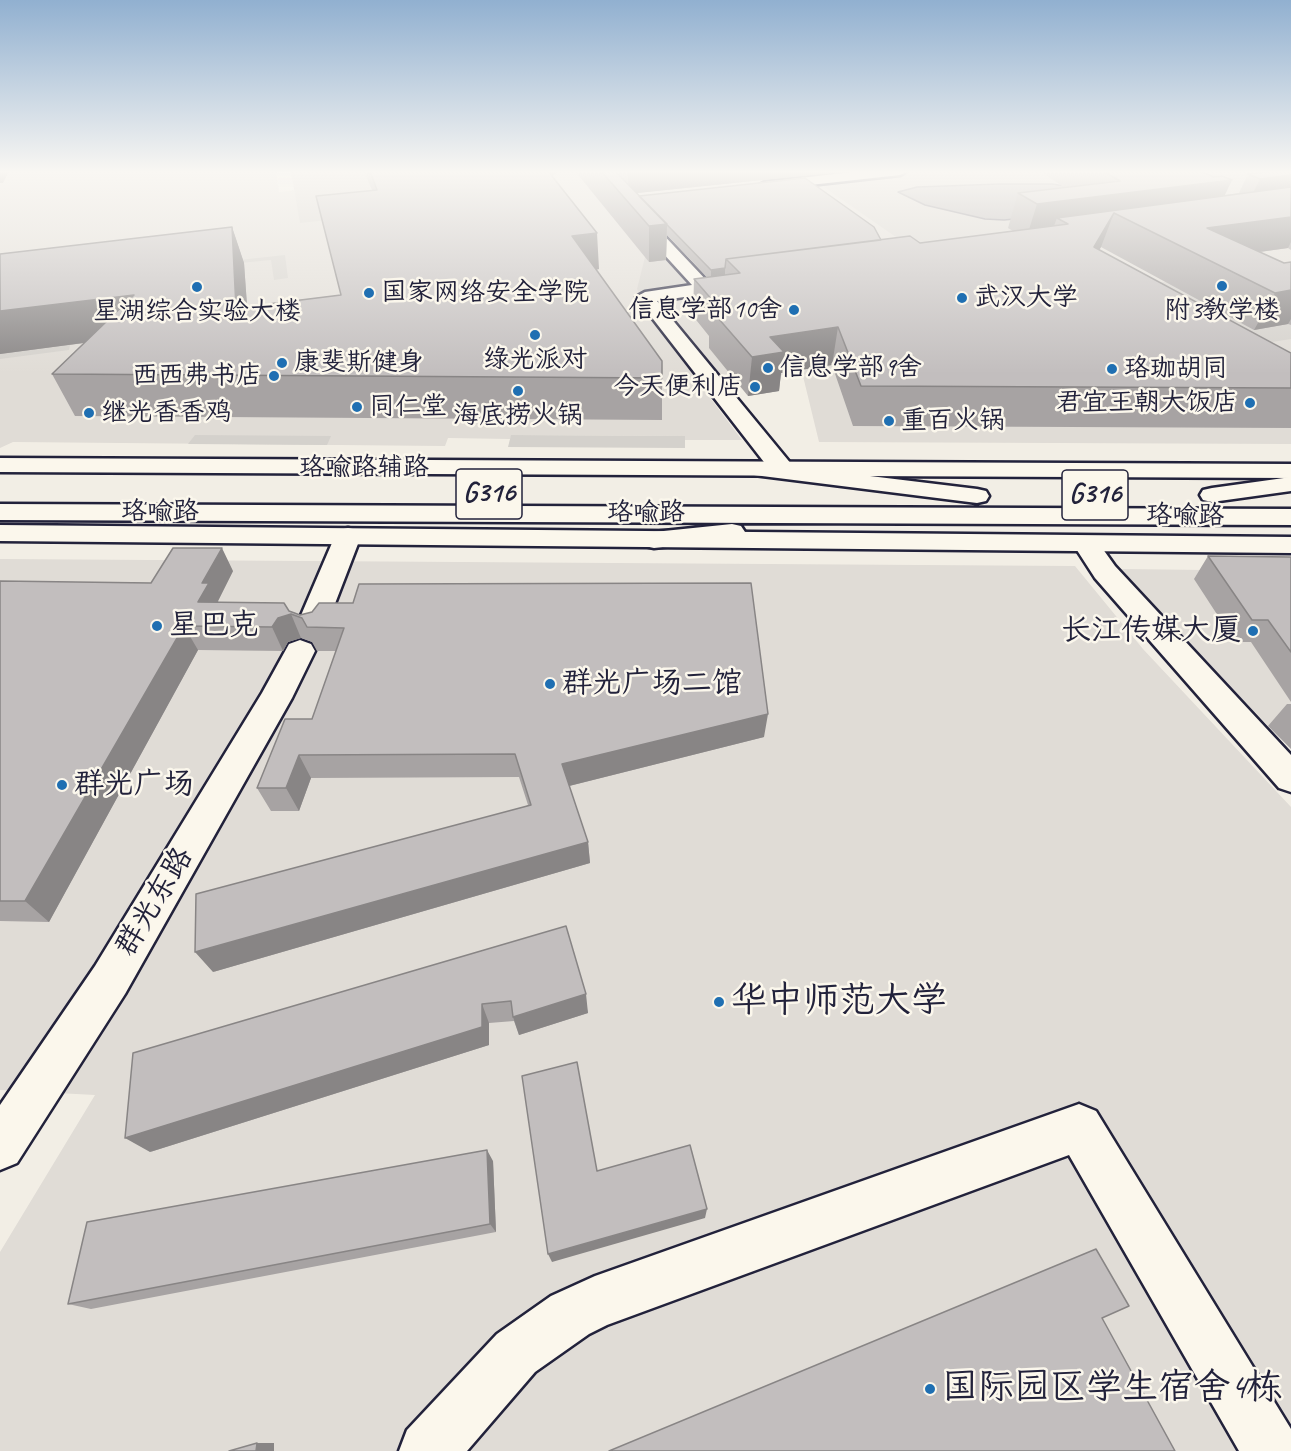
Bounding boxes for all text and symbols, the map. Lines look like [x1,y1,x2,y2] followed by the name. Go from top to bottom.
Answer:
[381,277,589,309] place label: 国家网络安全学院
[1215,279,1229,293] marker: 附3教学楼
[190,280,204,294] marker: 星湖综合实验大楼
[974,282,1078,314] place label: 武汉大学
[362,286,376,300] marker: 国家网络安全学院
[955,291,969,305] marker: 武汉大学
[629,294,782,326] place label: 信息学部10舍
[1164,295,1280,327] place label: 附3教学楼
[93,296,301,328] place label: 星湖综合实验大楼
[787,303,801,317] marker: 信息学部10舍
[528,328,542,342] marker: 绿光派对
[483,344,587,376] place label: 绿光派对
[294,347,424,379] place label: 康斐斯健身
[780,352,922,384] place label: 信息学部9舍
[1124,353,1228,385] place label: 珞珈胡同
[275,356,289,370] marker: 康斐斯健身
[132,360,262,392] place label: 西西弗书店
[761,361,775,375] marker: 信息学部9舍
[1105,362,1119,376] marker: 珞珈胡同
[267,369,281,383] marker: 西西弗书店
[613,371,743,403] place label: 今天便利店
[748,380,762,394] marker: 今天便利店
[511,384,525,398] marker: 海底捞火锅
[1056,387,1238,419] place label: 君宜王朝大饭店
[369,391,447,423] place label: 同仁堂
[1243,396,1257,410] marker: 君宜王朝大饭店
[101,397,231,429] place label: 继光香香鸡
[350,400,364,414] marker: 同仁堂
[453,400,583,432] place label: 海底捞火锅
[901,405,1005,437] place label: 重百火锅
[82,406,96,420] marker: 继光香香鸡
[882,414,896,428] marker: 重百火锅
[299,452,429,484] street label: 珞喻路辅路
[456,469,522,519] road number: G316
[1062,470,1128,520] road number: G316
[121,496,199,528] street label: 珞喻路
[607,497,685,529] street label: 珞喻路
[1146,500,1224,532] street label: 珞喻路
[169,608,259,644] place label: 星巴克
[1061,613,1241,649] place label: 长江传媒大厦
[150,619,164,633] marker: 星巴克
[1246,624,1260,638] marker: 长江传媒大厦
[562,666,742,702] place label: 群光广场二馆
[543,677,557,691] marker: 群光广场二馆
[74,767,194,803] place label: 群光广场
[55,778,69,792] marker: 群光广场
[109,841,201,963] street label: 群光东路
[731,980,947,1024] place label: 华中师范大学
[712,995,726,1009] marker: 华中师范大学
[942,1367,1282,1411] place label: 国际园区学生宿舍4栋
[923,1382,937,1396] marker: 国际园区学生宿舍4栋

